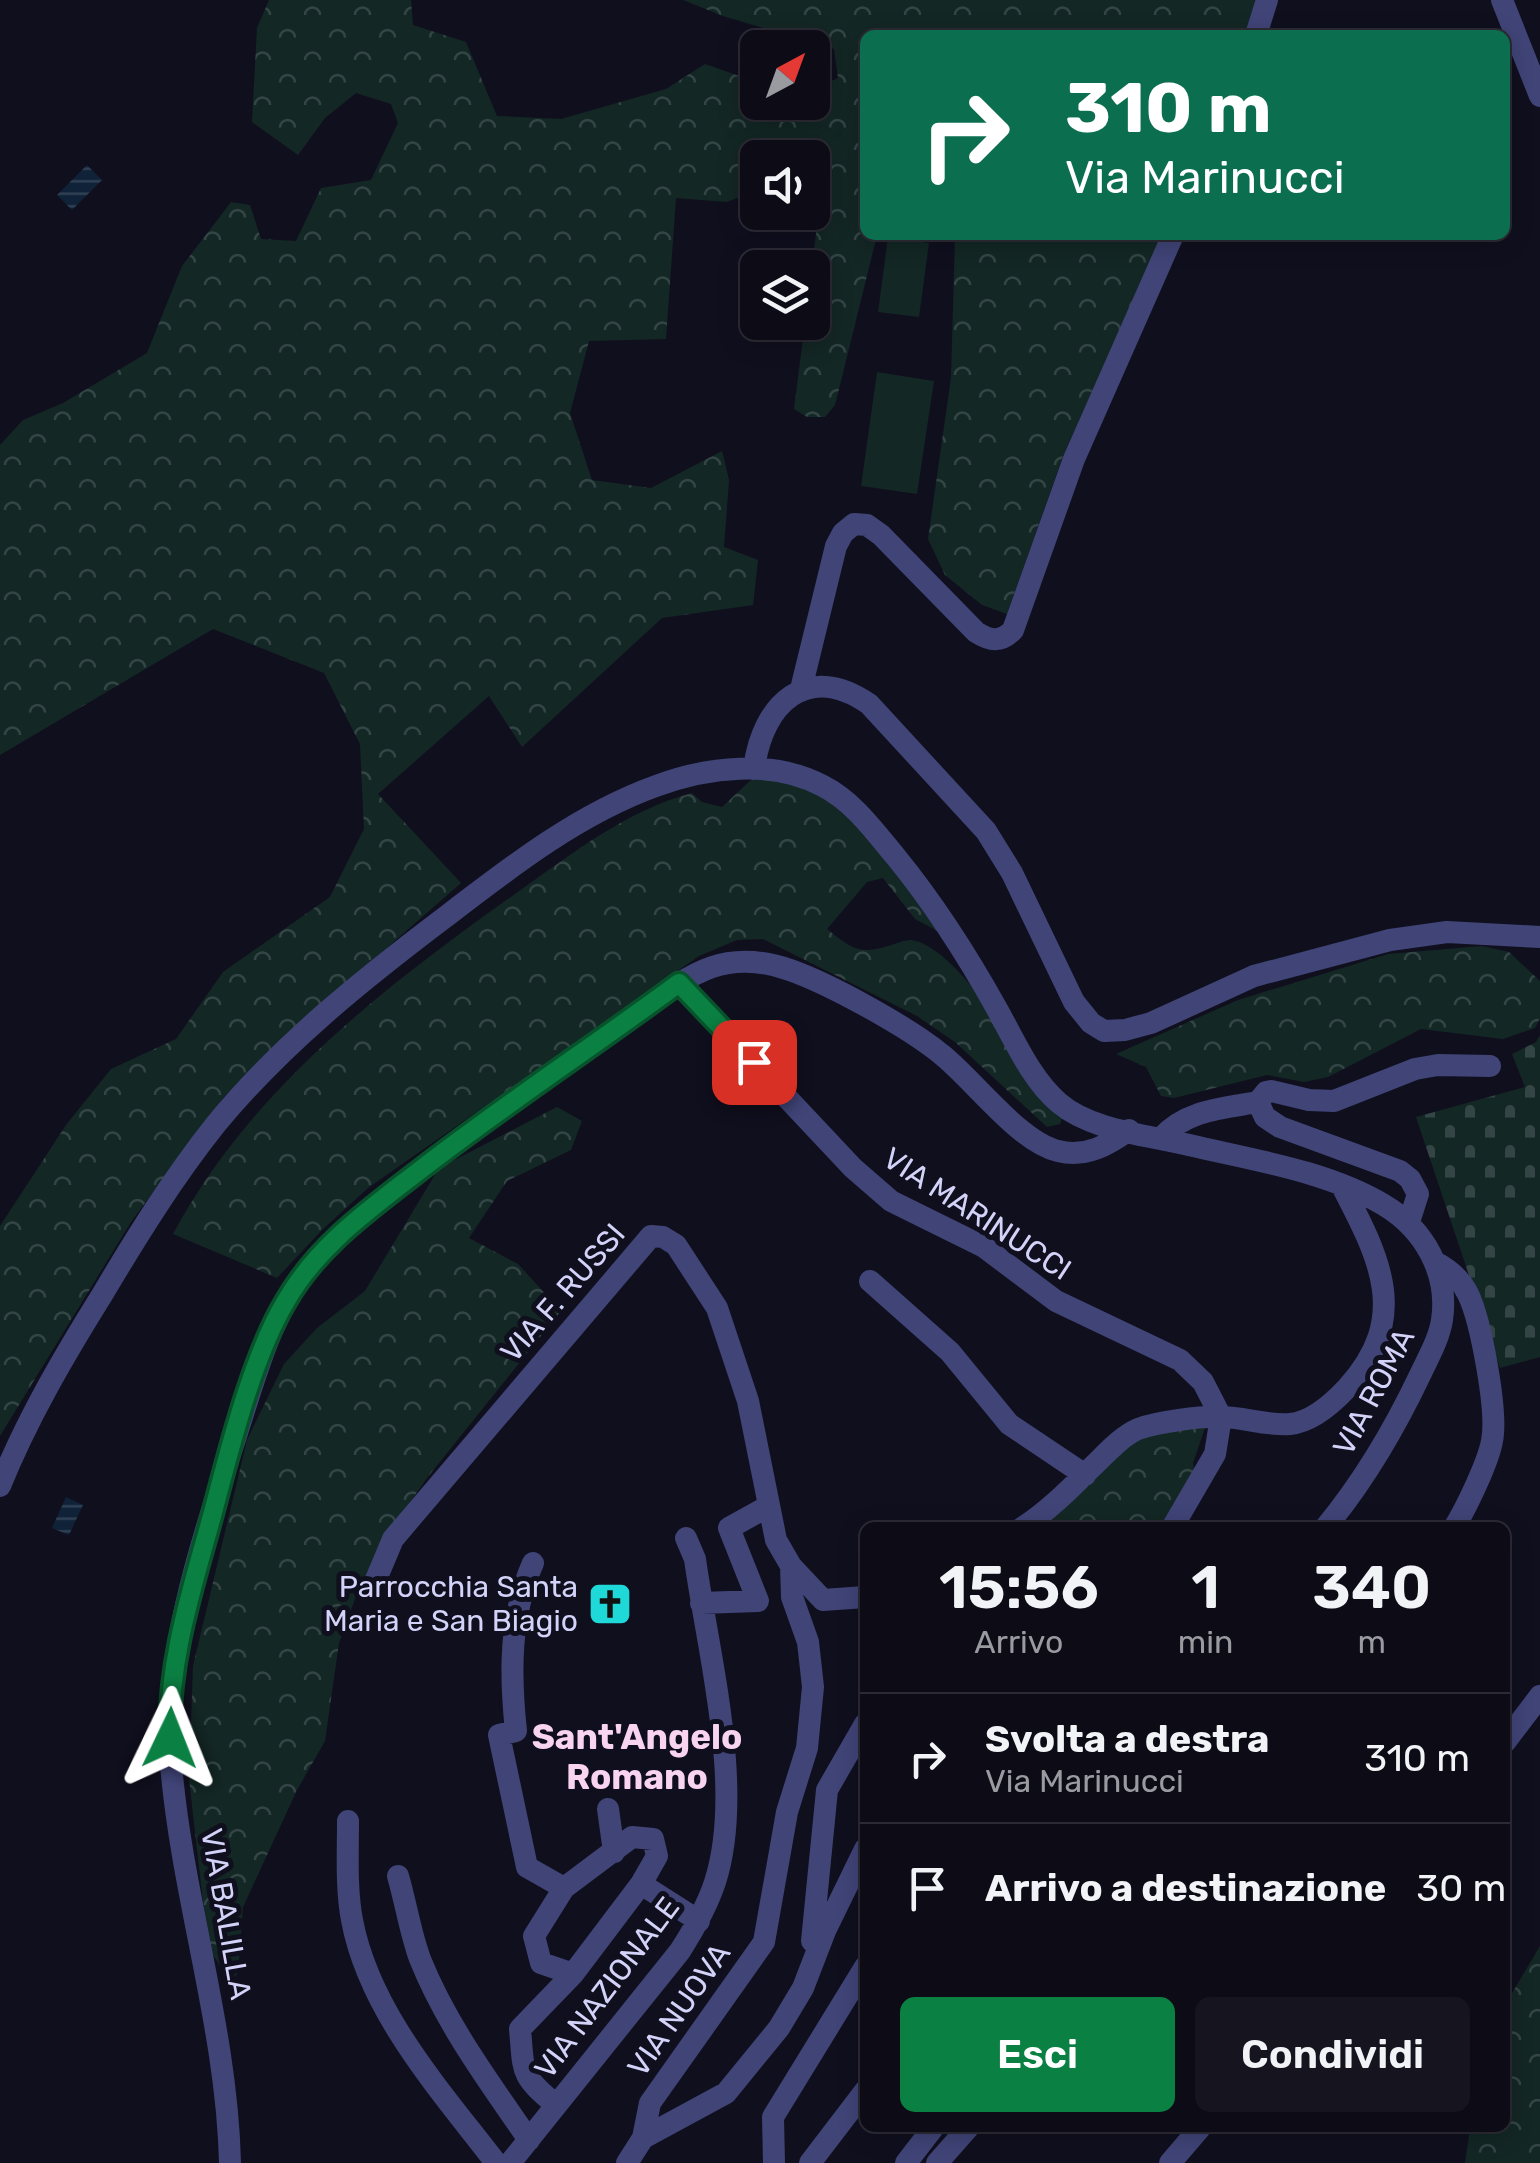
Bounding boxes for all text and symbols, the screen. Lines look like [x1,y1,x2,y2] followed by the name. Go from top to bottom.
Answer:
[740,30,830,120] north arrow
[740,30,830,340] map controls
[1065,67,1272,150] text: 310 m
[900,70,1030,200] icon: right
[740,140,830,230] button: sound
[1065,151,1345,204] text: Via Marinucci
[740,250,830,340] button: layers
[712,1020,797,1105] pin
[727,1035,782,1090] icon: arrive
[876,1140,1078,1288] street label: VIA MARINUCCI
[493,1217,633,1369] street label: VIA F. RUSSI
[1326,1322,1422,1462] street label: VIA ROMA
[939,1552,1099,1623] text: 15:56
[1191,1552,1220,1623] text: 1
[1312,1552,1431,1623] text: 340
[324,1569,578,1639] place label: Parrocchia Santa Maria e San Biagio
[587,1581,633,1627] church icon: Parrocchia Santa Maria e San Biagio
[974,1623,1063,1661] text: Arrivo
[1178,1623,1233,1661] text: min
[1357,1623,1386,1661] text: m
[118,1686,222,1790] position arrow
[532,1716,742,1798] district label: Sant'Angelo Romano
[985,1716,1269,1762] text: Svolta a destra
[900,1731,955,1786] icon: right
[1364,1735,1470,1781] text: 310 m
[985,1762,1184,1800] text: Via Marinucci
[193,1826,259,2002] street label: VIA BALILLA
[900,1861,955,1916] icon: arrive
[985,1865,1386,1911] text: Arrivo a destinazione
[1416,1865,1506,1911] text: 30 m
[527,1890,687,2086] street label: VIA NAZIONALE
[620,1936,738,2084] street label: VIA NUOVA
[900,1997,1175,2112] button: Esci
[1195,1997,1470,2112] button: Condividi

